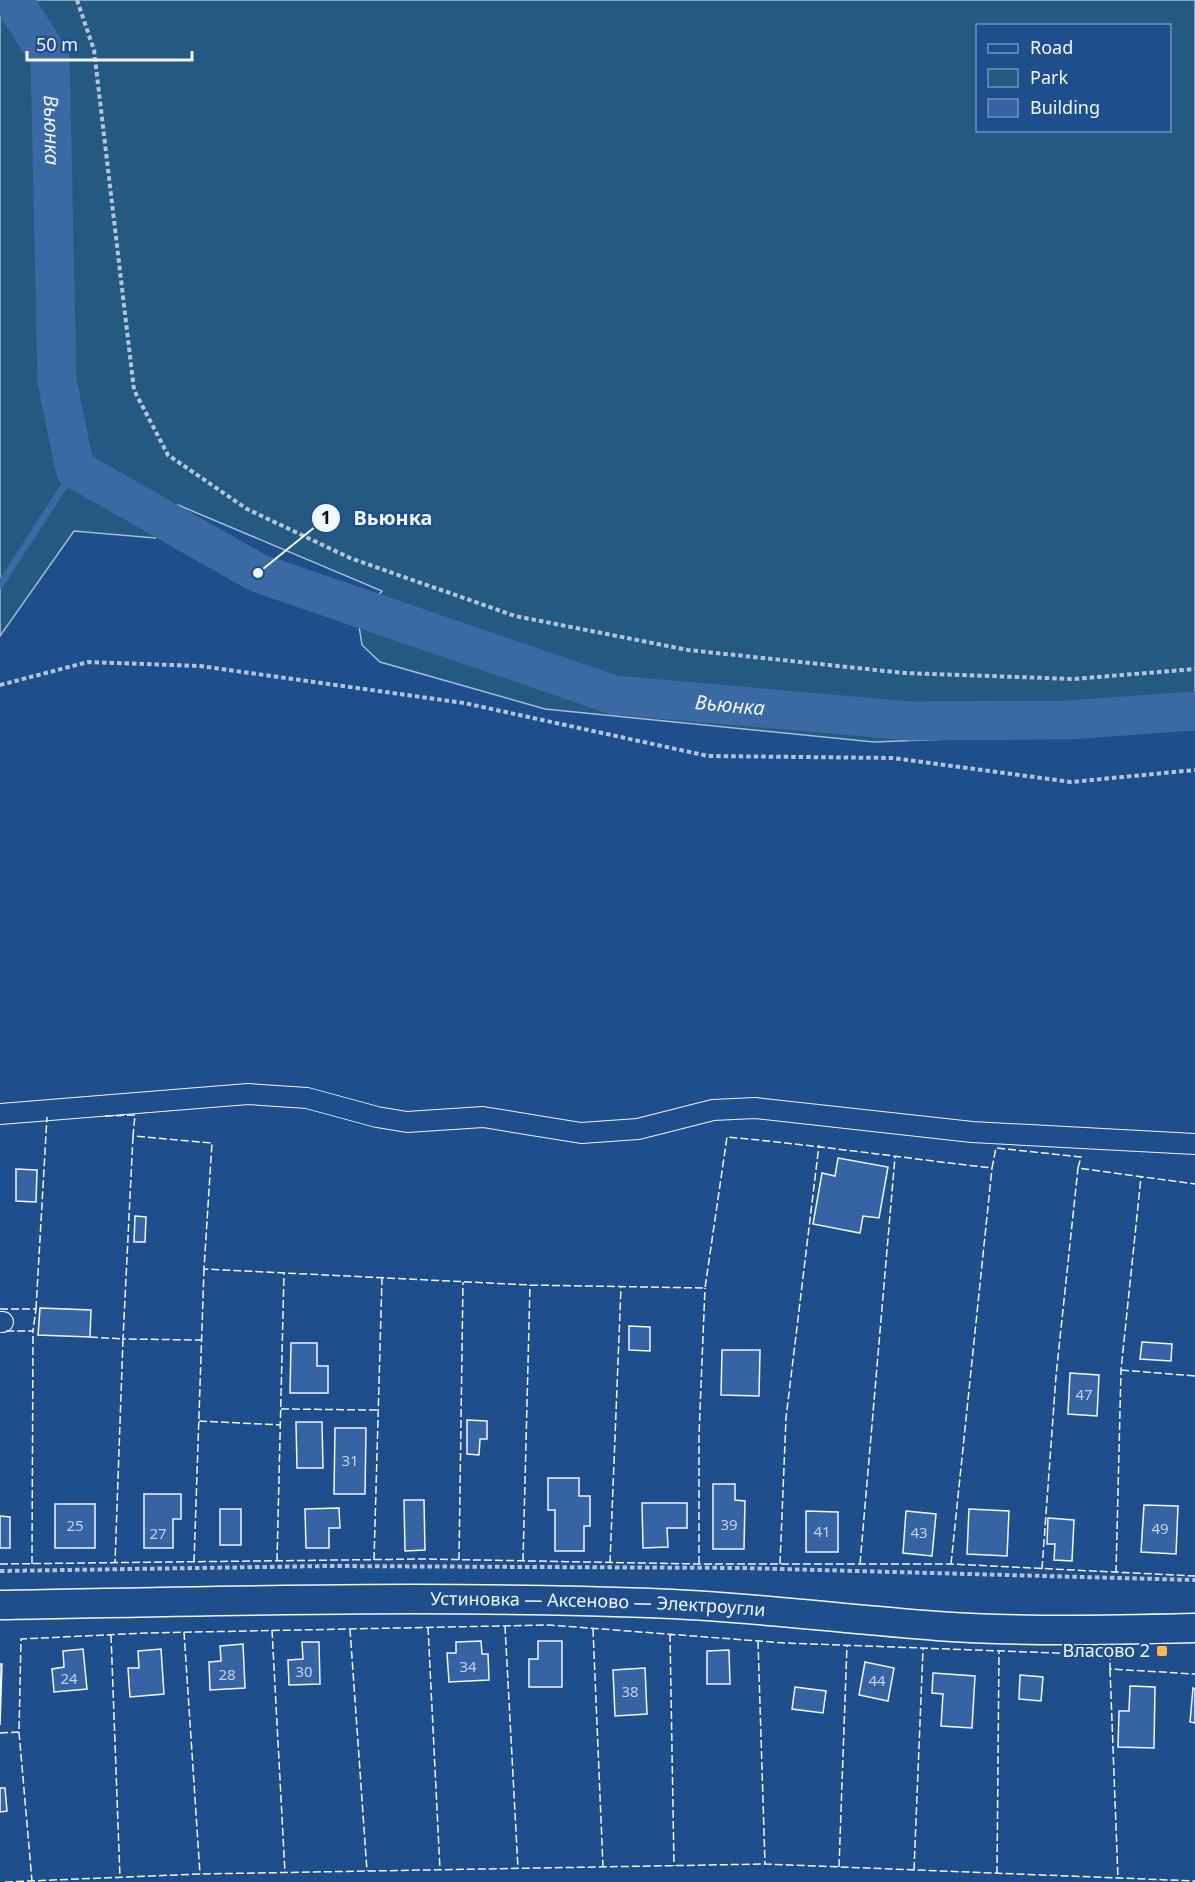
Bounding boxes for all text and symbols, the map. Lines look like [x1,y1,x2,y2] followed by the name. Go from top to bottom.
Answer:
[27,24,192,62] scale bar
[976,24,1171,132] legend
[36,32,78,56] text: 50 m
[1030,35,1073,59] text: Road
[1030,65,1068,89] text: Park
[38,95,66,165] water label: Вьюнка
[1030,95,1100,119] text: Building
[311,499,444,537] callout: Вьюнка
[353,504,433,531] text: Вьюнка
[321,505,331,529] text: 1
[694,688,766,721] water label: Вьюнка
[1075,1384,1093,1404] house number: 47
[341,1450,359,1470] house number: 31
[720,1514,738,1534] house number: 39
[66,1515,84,1535] house number: 25
[1151,1518,1169,1538] house number: 49
[813,1521,831,1541] house number: 41
[910,1522,928,1542] house number: 43
[149,1523,167,1543] house number: 27
[430,1586,767,1621] street label: Устиновка — Аксеново — Электроугли
[1063,1638,1150,1662] place label: Власово 2
[1155,1644,1169,1658] marker: Власово 2
[459,1656,477,1676] house number: 34
[295,1661,313,1681] house number: 30
[218,1664,236,1684] house number: 28
[60,1668,78,1688] house number: 24
[868,1670,886,1690] house number: 44
[621,1681,639,1701] house number: 38

